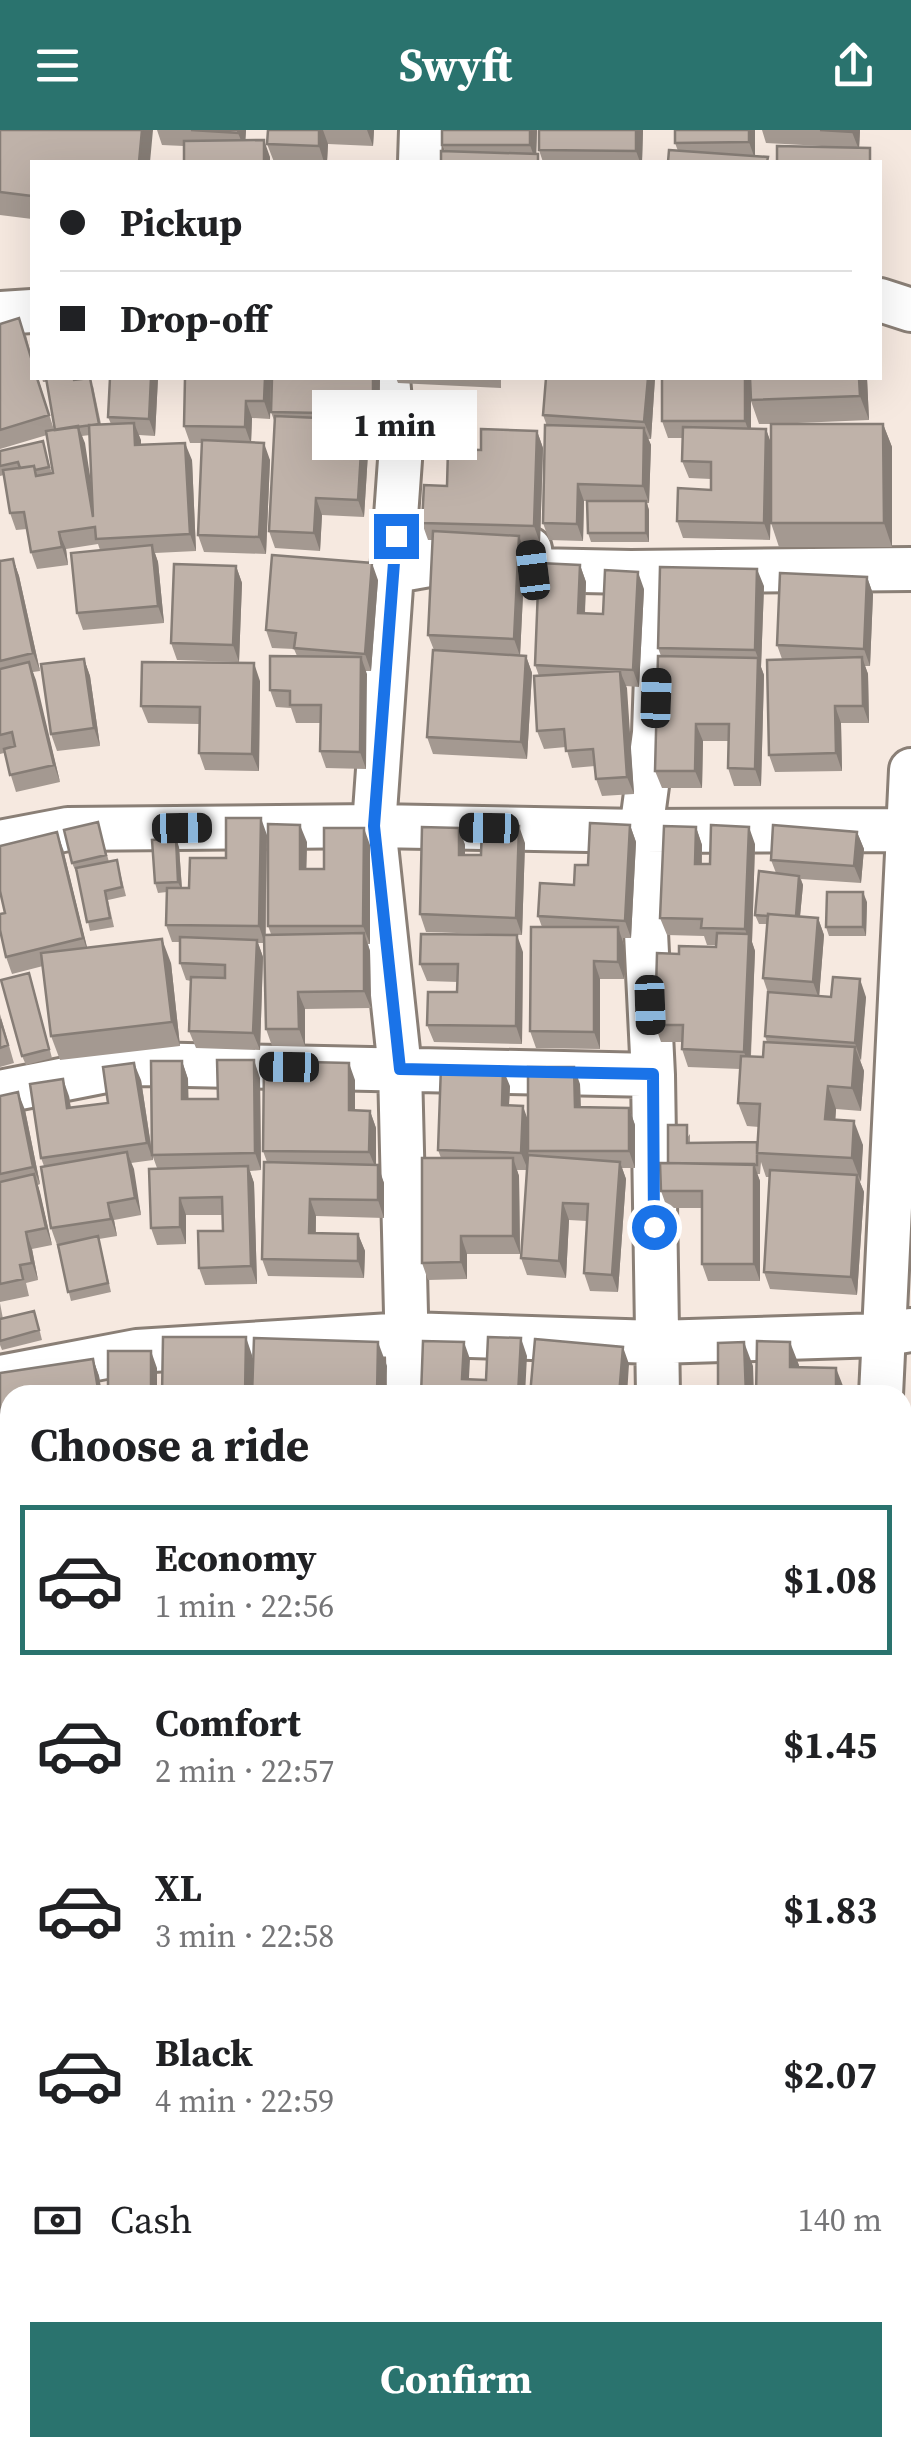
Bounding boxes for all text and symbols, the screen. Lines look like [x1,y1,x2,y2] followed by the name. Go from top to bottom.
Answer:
[399,34,512,96] text: Swyft
[30,38,85,93] icon: menu
[826,38,881,93] icon: share
[120,197,242,249] text: Pickup
[120,293,269,345] text: Drop-off
[314,391,478,461] callout: 1 min
[353,403,436,447] text: 1 min
[374,514,419,559] route end
[514,538,552,602] car
[640,667,672,729] car
[152,812,212,844] car
[459,812,519,844] car
[634,974,666,1036] car
[259,1051,319,1083] car
[632,1205,677,1250] route start
[30,1414,309,1476] text: Choose a ride
[155,1532,317,1584] text: Economy
[35,1535,125,1625] icon: car
[783,1554,877,1606] text: $1.08
[155,1584,334,1628] text: 1 min · 22:56
[155,1697,301,1749] text: Comfort
[35,1700,125,1790] icon: car
[783,1719,877,1771] text: $1.45
[155,1749,334,1793] text: 2 min · 22:57
[155,1862,202,1914] text: XL
[35,1865,125,1955] icon: car
[783,1884,877,1936] text: $1.83
[155,1914,334,1958] text: 3 min · 22:58
[155,2027,253,2079] text: Black
[35,2030,125,2120] icon: car
[783,2049,877,2101] text: $2.07
[155,2079,334,2123] text: 4 min · 22:59
[30,2193,85,2248] icon: cash
[110,2194,192,2246] text: Cash
[798,2198,882,2242] text: 140 m
[30,2322,882,2437] button: Confirm

